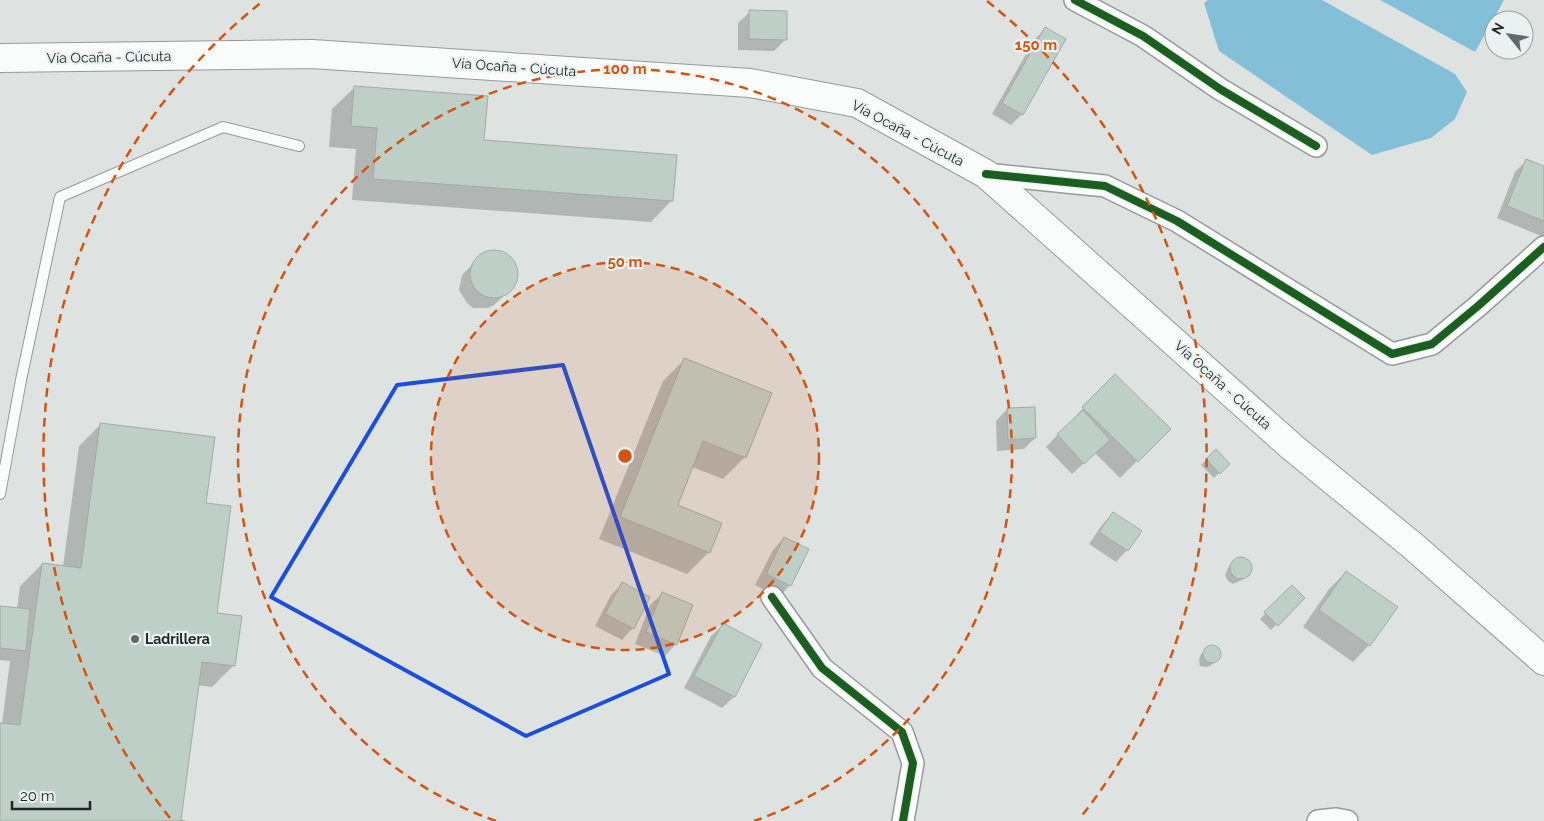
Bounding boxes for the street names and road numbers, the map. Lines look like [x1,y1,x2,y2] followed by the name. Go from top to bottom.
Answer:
[47,48,171,66] street label: Vía Ocaña - Cúcuta
[451,55,577,79] street label: Vía Ocaña - Cúcuta
[849,97,967,169] street label: Vía Ocaña - Cúcuta
[1171,337,1275,433] street label: Vía Ocaña - Cúcuta

